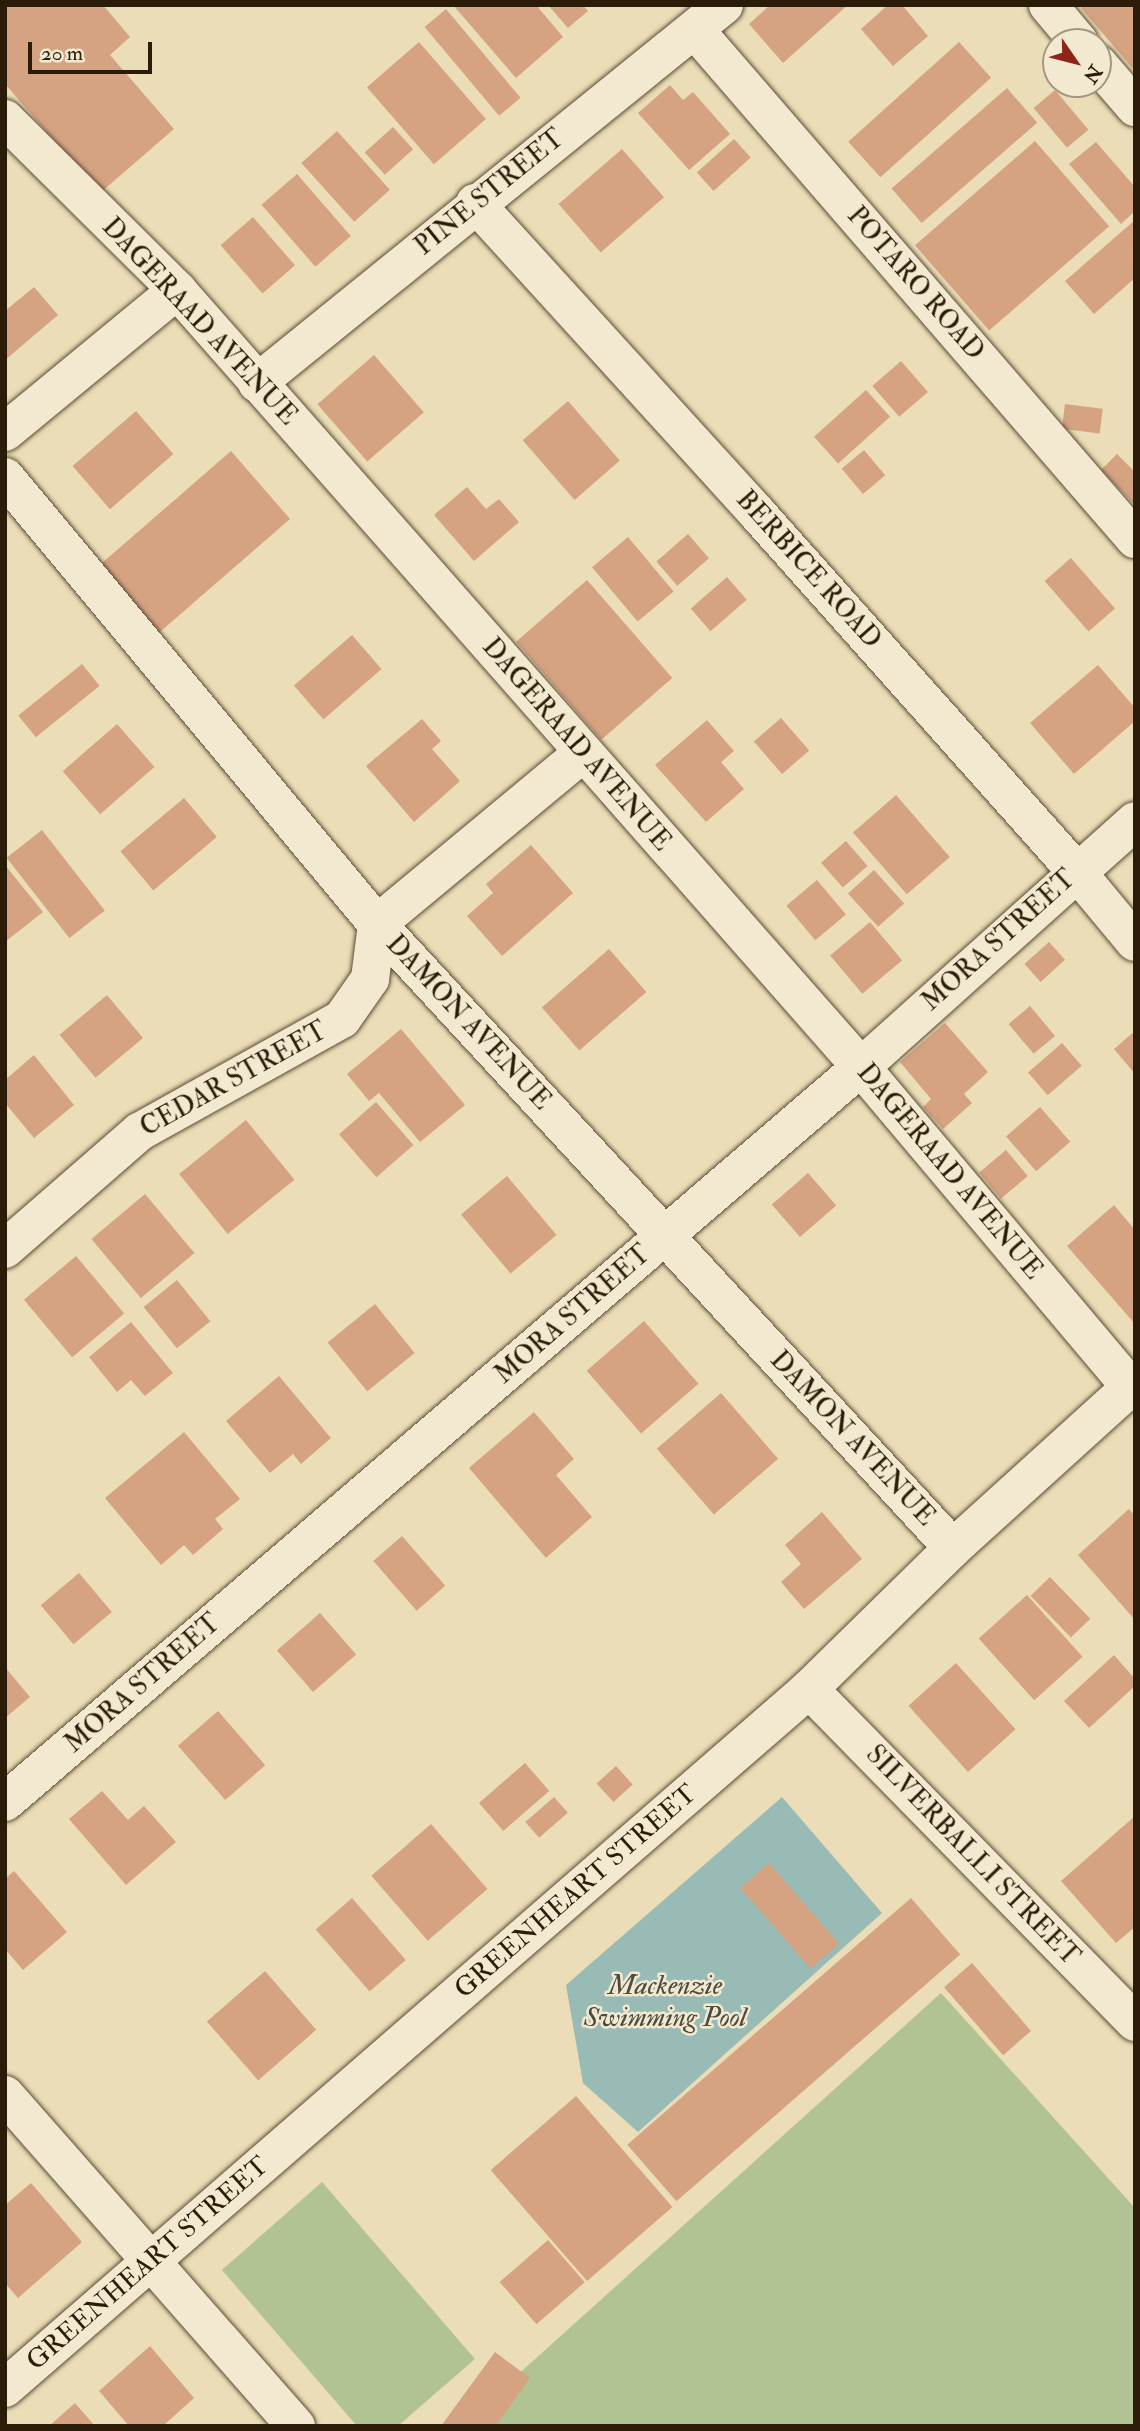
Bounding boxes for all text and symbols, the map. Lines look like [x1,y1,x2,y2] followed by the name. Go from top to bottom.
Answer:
[32,28,156,72] scale bar
[1042,28,1112,98] north arrow
[41,40,83,67] text: 20 m
[1078,60,1107,88] text: N
[409,124,571,262] street label: PINE STREET
[840,201,990,367] street label: POTARO ROAD
[95,212,303,432] street label: DAGERAAD AVENUE
[729,485,887,655] street label: BERBICE ROAD
[475,632,677,858] street label: DAGERAAD AVENUE
[916,864,1082,1018] street label: MORA STREET
[379,929,557,1117] street label: DAMON AVENUE
[135,1016,333,1144] street label: CEDAR STREET
[850,1058,1048,1286] street label: DAGERAAD AVENUE
[489,1239,657,1391] street label: MORA STREET
[763,1345,941,1533] street label: DAMON AVENUE
[59,1608,227,1760] street label: MORA STREET
[859,1740,1085,1972] street label: SILVERBALLI STREET
[449,1779,703,2005] street label: GREENHEART STREET
[584,1969,746,2035] water label: Mackenzie Swimming Pool
[21,2151,275,2377] street label: GREENHEART STREET

